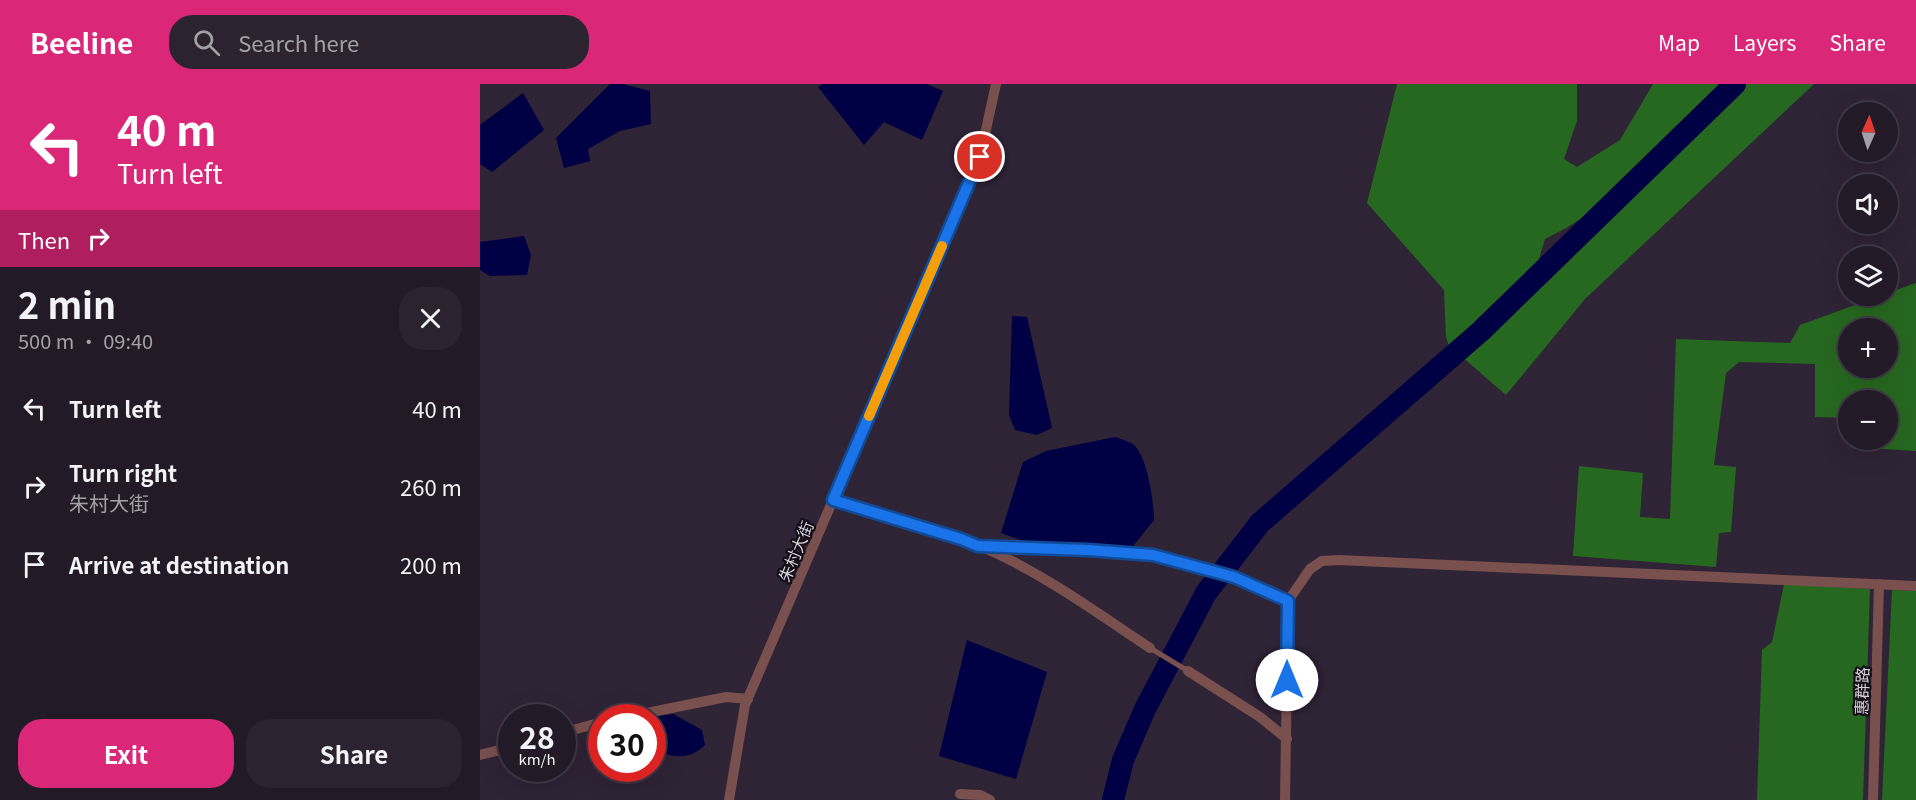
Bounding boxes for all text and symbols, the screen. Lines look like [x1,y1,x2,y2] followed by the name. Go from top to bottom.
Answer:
[169,15,589,69] search box
[30,22,133,62] text: Beeline
[190,26,223,59] icon: search
[238,26,359,58] text: Search here
[1658,27,1700,57] text: Map
[1733,27,1796,57] text: Layers
[1829,27,1886,57] text: Share
[117,97,217,158] text: 40 m
[1838,102,1898,162] north arrow
[1838,102,1898,450] map controls
[18,108,96,186] icon: left
[954,131,1005,182] pin
[963,140,996,173] icon: arrive
[117,153,223,192] text: Turn left
[1838,174,1898,234] button: sound
[82,222,115,255] icon: right
[18,223,70,255] text: Then
[1838,246,1898,306] button: layers
[18,277,116,329] text: 2 min
[399,287,462,350] button: close
[1838,318,1898,378] button: +
[18,326,153,355] text: 500 m · 09:40
[1838,390,1898,450] button: −
[18,392,51,425] icon: left
[69,392,161,424] text: Turn left
[412,392,462,424] text: 40 m
[69,456,177,488] text: Turn right
[18,470,51,503] icon: right
[400,470,462,502] text: 260 m
[69,488,149,517] text: 朱村大街
[771,517,819,585] street label: 朱村大街
[18,548,51,581] icon: arrive
[69,548,289,580] text: Arrive at destination
[400,548,462,580] text: 200 m
[1255,648,1319,712] position arrow
[1848,667,1874,715] street label: 惠群路
[588,704,666,782] speed limit sign: 30
[519,714,555,758] text: 28
[18,719,234,788] button: Exit
[246,719,462,788] button: Share
[518,748,556,769] text: km/h

